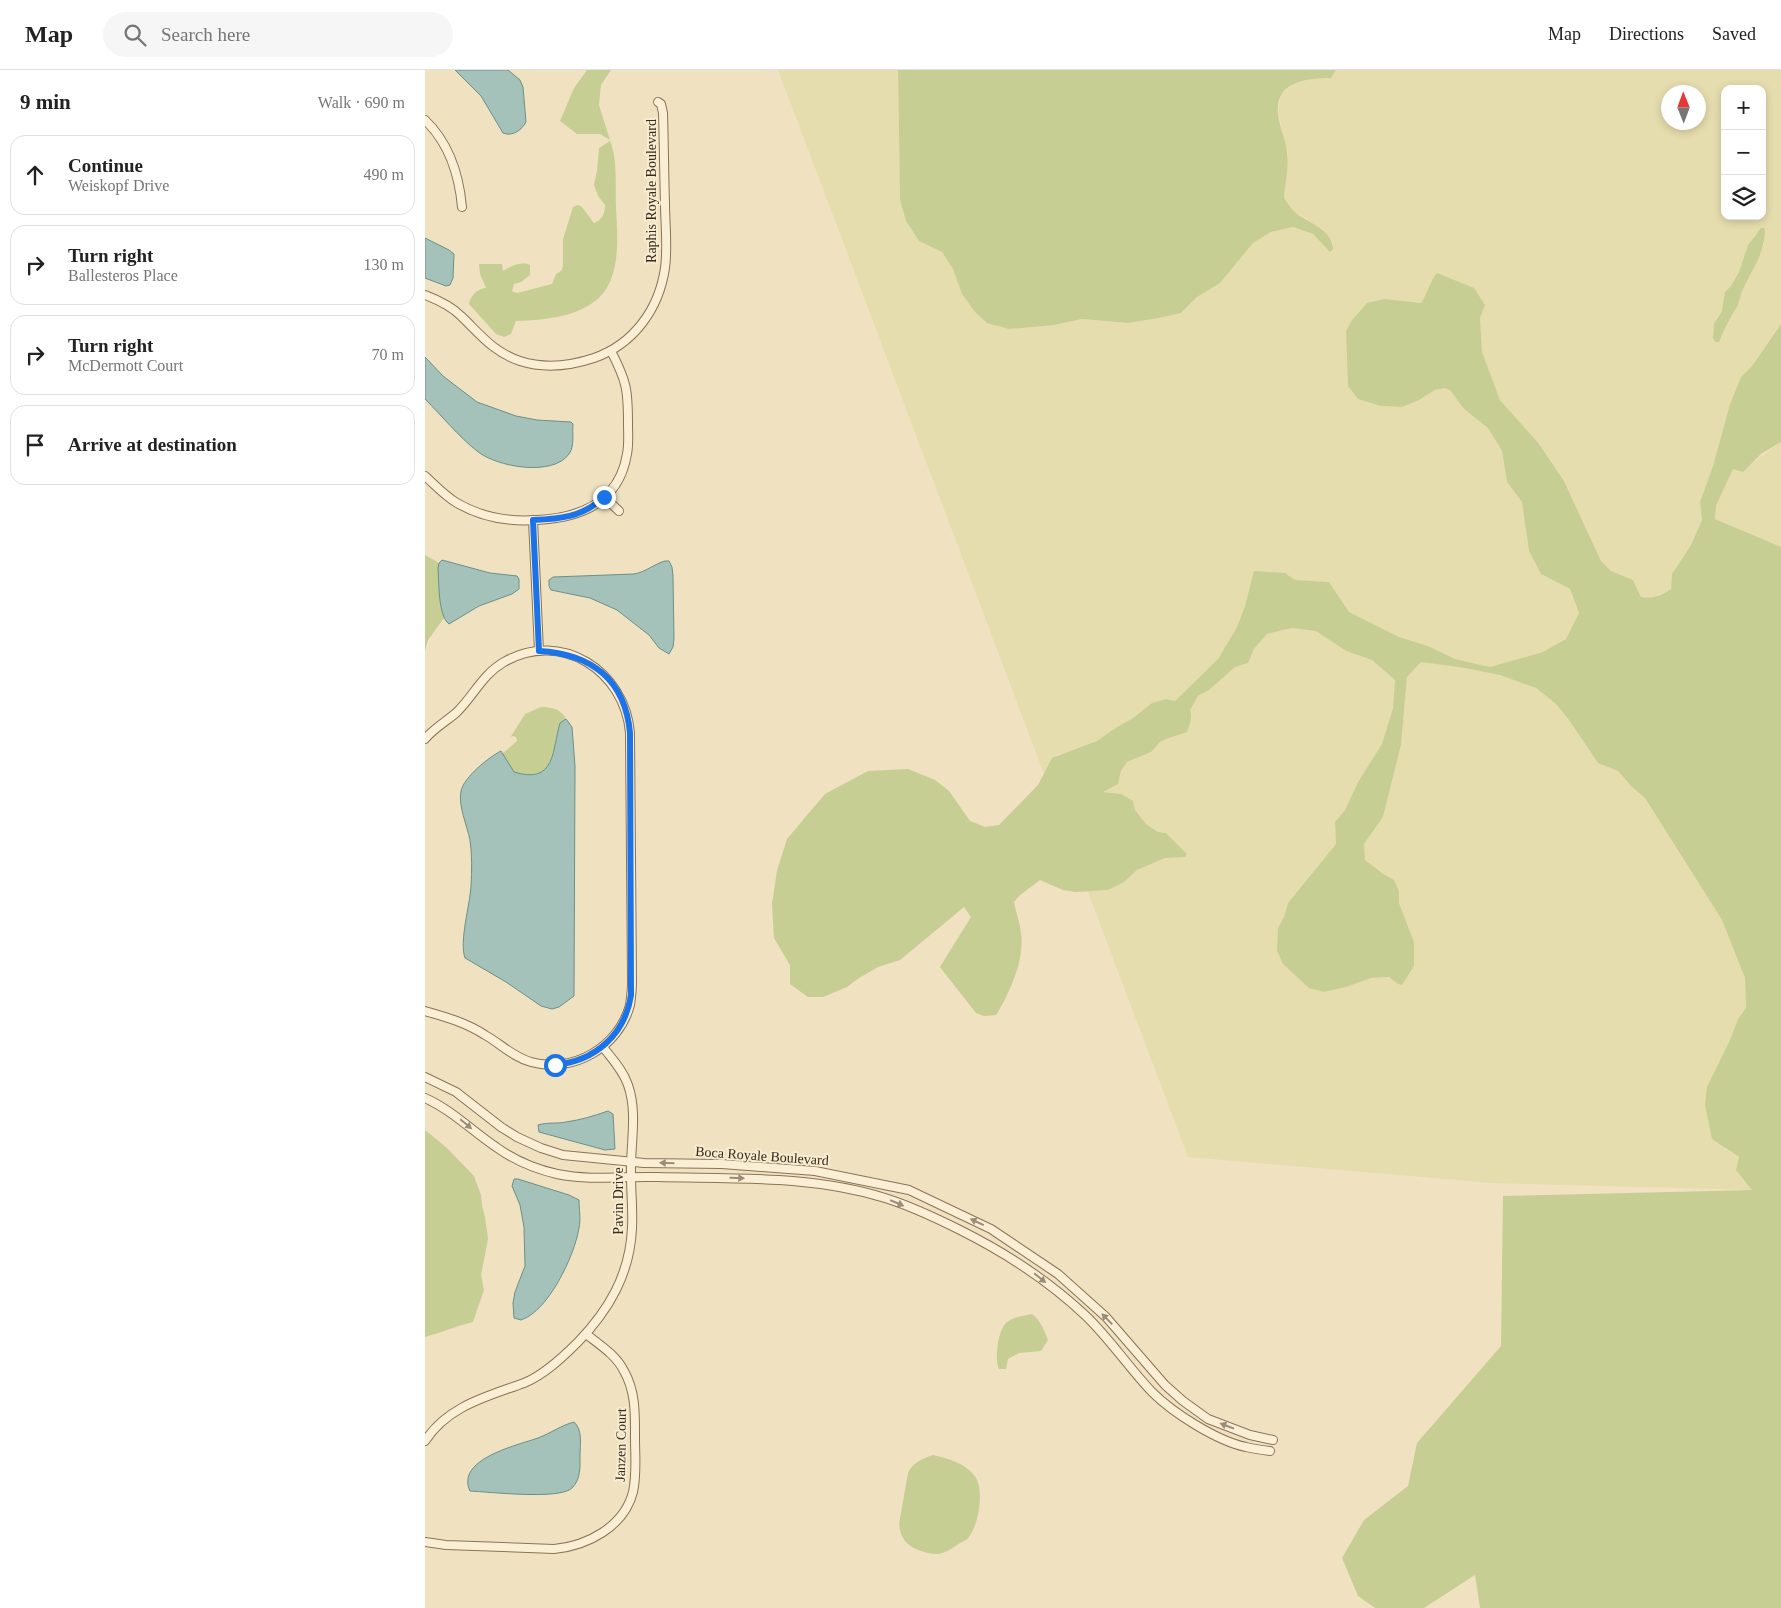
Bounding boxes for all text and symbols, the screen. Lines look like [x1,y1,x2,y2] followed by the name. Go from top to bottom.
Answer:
[103,12,453,57] search box
[25,21,73,47] text: Map
[121,21,149,49] icon: search
[161,24,250,45] text: Search here
[1548,24,1581,44] text: Map
[1609,24,1684,44] text: Directions
[1712,24,1756,44] text: Saved
[1661,85,1706,130] north arrow
[1721,85,1766,220] map controls
[1721,85,1766,130] button: +
[20,90,71,114] text: 9 min
[318,94,405,111] text: Walk · 690 m
[644,119,659,263] street label: Raphis Royale Boulevard
[1721,130,1766,175] button: −
[68,155,143,176] text: Continue
[21,161,49,189] icon: ahead
[364,166,404,183] text: 490 m
[1721,175,1766,220] button: layers
[68,177,169,194] text: Weiskopf Drive
[68,245,153,266] text: Turn right
[21,251,49,279] icon: right
[364,256,404,273] text: 130 m
[68,267,178,284] text: Ballesteros Place
[68,335,153,356] text: Turn right
[21,341,49,369] icon: right
[372,346,404,363] text: 70 m
[68,357,183,374] text: McDermott Court
[21,431,49,459] icon: arrive
[68,434,237,455] text: Arrive at destination
[593,486,616,509] route end
[544,1054,567,1077] route start
[460,1118,473,1129] one-way arrow
[695,1144,829,1168] street label: Boca Royale Boulevard
[659,1159,675,1167] one-way arrow
[611,1167,626,1235] street label: Pavin Drive
[729,1174,745,1182] one-way arrow
[890,1199,904,1207] one-way arrow
[970,1218,985,1227] one-way arrow
[1033,1273,1046,1284] one-way arrow
[1101,1313,1113,1325] one-way arrow
[613,1408,629,1482] street label: Janzen Court
[1219,1422,1234,1429] one-way arrow

